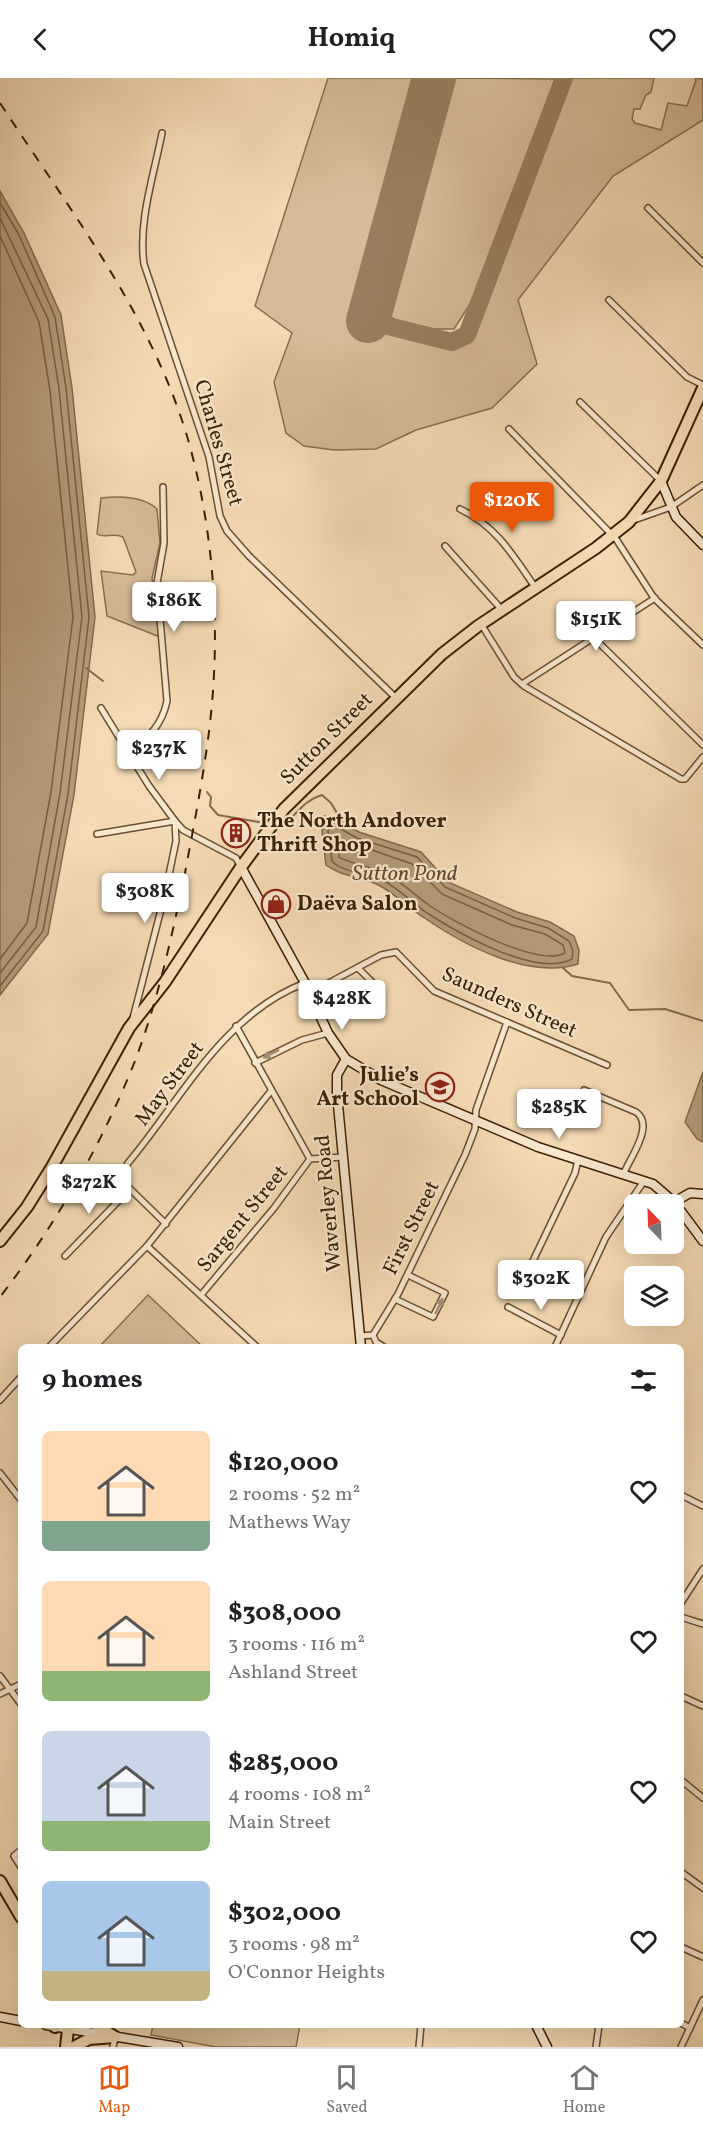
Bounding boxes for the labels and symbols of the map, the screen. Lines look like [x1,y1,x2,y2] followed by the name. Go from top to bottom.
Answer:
[186,377,250,509] street label: Charles Street
[470,482,554,533] pin: $120K
[132,582,216,633] pin: $186K
[554,601,638,652] pin: $151K
[274,686,380,792] street label: Sutton Street
[117,730,201,781] pin: $237K
[257,807,446,860] place label: The North Andover Thrift Shop
[220,817,252,849] building icon: The North Andover Thrift Shop
[352,859,458,890] water label: Sutton Pond
[103,873,187,924] pin: $308K
[260,888,292,920] shop icon: Daëva Salon
[297,890,418,919] place label: Daëva Salon
[437,960,581,1046] street label: Saunders Street
[300,980,384,1031] pin: $428K
[129,1036,211,1132] street label: May Street
[263,1049,280,1059] one-way arrow
[316,1061,419,1114] place label: Julie’s Art School
[424,1071,456,1103] school or university icon: Julie’s Art School
[517,1089,601,1140] pin: $285K
[309,1133,349,1273] street label: Waverley Road
[191,1159,295,1279] street label: Sargent Street
[47,1164,131,1215] pin: $272K
[377,1176,447,1280] street label: First Street
[624,1194,684,1254] north arrow
[499,1260,583,1311] pin: $302K
[434,1297,443,1314] one-way arrow

